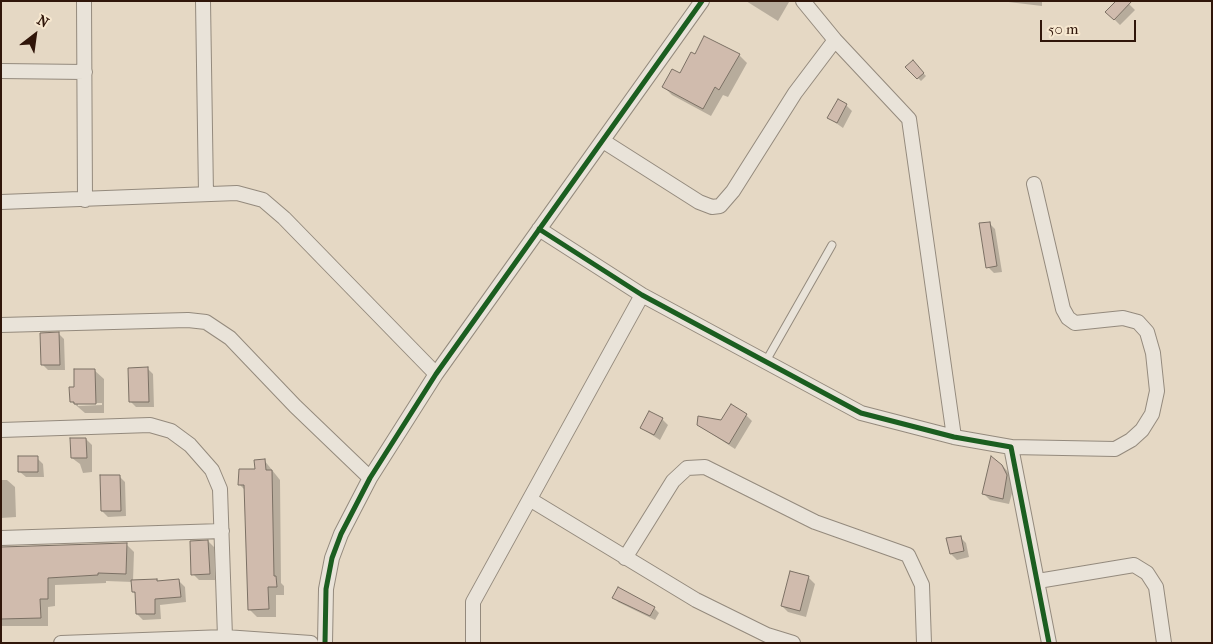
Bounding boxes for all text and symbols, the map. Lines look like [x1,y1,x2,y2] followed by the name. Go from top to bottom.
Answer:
[10,10,60,60] north arrow
[1043,10,1139,42] scale bar
[34,12,52,32] text: N
[1048,20,1078,38] text: 50 m

